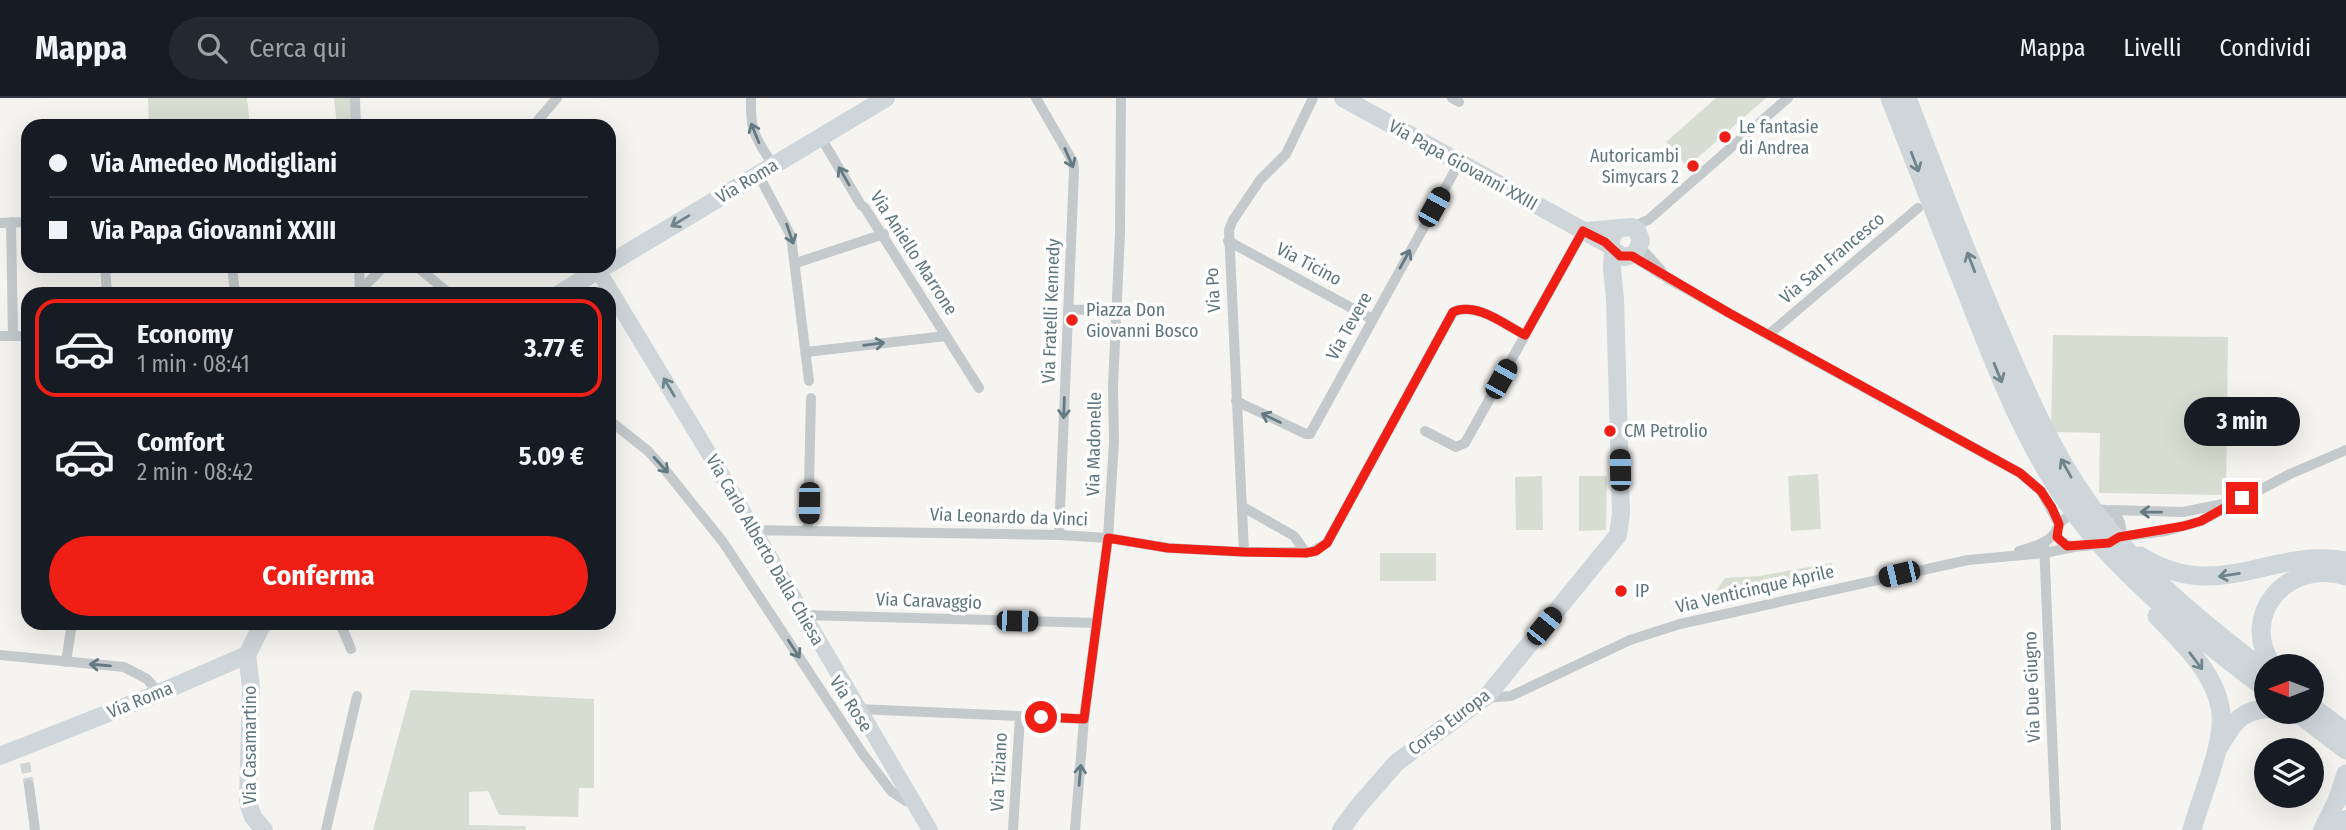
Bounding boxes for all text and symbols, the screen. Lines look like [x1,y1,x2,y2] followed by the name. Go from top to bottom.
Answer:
[169,17,659,80] search box
[35,28,127,68] text: Mappa
[193,29,231,67] icon: search
[249,33,347,64] text: Cerca qui
[2020,34,2086,62] text: Mappa
[2124,34,2181,62] text: Livelli
[2219,34,2311,62] text: Condividi
[1385,115,1541,215] street label: Via Papa Giovanni XXIII
[1739,116,1819,159] place label: Le fantasie di Andrea
[747,123,760,145] one-way arrow
[1717,129,1733,145] marker: Le fantasie di Andrea
[1590,145,1679,188] place label: Autoricambi Simycars 2
[1063,147,1076,168] one-way arrow
[91,148,337,179] text: Via Amedeo Modigliani
[1909,150,1922,172] one-way arrow
[712,154,782,208] street label: Via Roma
[1685,158,1701,174] marker: Autoricambi Simycars 2
[836,166,850,186] one-way arrow
[1415,184,1454,230] car
[866,187,962,319] street label: Via Aniello Marrone
[1775,208,1889,308] street label: Via San Francesco
[670,214,690,228] one-way arrow
[91,215,336,246] text: Via Papa Giovanni XXIII
[785,223,797,245] one-way arrow
[1037,238,1065,384] street label: Via Fratelli Kennedy
[1273,238,1345,290] street label: Via Ticino
[1399,249,1412,270] one-way arrow
[1963,251,1976,273] one-way arrow
[1201,267,1225,313] street label: Via Po
[1321,288,1377,364] street label: Via Tevere
[1086,299,1198,342] place label: Piazza Don Giovanni Bosco
[1064,312,1080,328] marker: Piazza Don Giovanni Bosco
[53,317,116,380] icon: car
[137,319,233,350] text: Economy
[524,333,584,364] text: 3.77 €
[862,338,885,351] one-way arrow
[137,350,250,378] text: 1 min · 08:41
[1482,356,1521,402] car
[1992,362,2005,384] one-way arrow
[662,377,676,397] one-way arrow
[1082,392,1106,496] street label: Via Madonelle
[1058,396,1071,419] one-way arrow
[2184,396,2300,446] callout: 3 min
[2216,407,2268,435] text: 3 min
[1261,411,1282,424] one-way arrow
[1624,420,1708,442] place label: CM Petrolio
[1602,423,1618,439] marker: CM Petrolio
[53,425,116,488] icon: car
[137,427,225,458] text: Comfort
[519,441,584,472] text: 5.09 €
[1610,449,1631,491] car
[701,450,829,650] street label: Via Carlo Alberto Dalla Chiesa
[652,456,669,473] one-way arrow
[137,458,253,486] text: 2 min · 08:42
[2059,458,2072,479] one-way arrow
[799,482,820,524] car
[2226,482,2258,514] route end
[930,503,1088,531] street label: Via Leonardo da Vinci
[2140,505,2163,519] one-way arrow
[49,536,588,616] button: Conferma
[1877,559,1922,589] car
[1674,560,1836,618] street label: Via Venticinque Aprile
[2219,569,2241,582] one-way arrow
[1635,580,1649,602] place label: IP
[1613,583,1629,599] marker: IP
[876,588,982,614] street label: Via Caravaggio
[1523,603,1566,649] car
[996,610,1039,632] car
[2019,631,2045,743] street label: Via Due Giugno
[787,639,801,658] one-way arrow
[2189,652,2204,670] one-way arrow
[2254,654,2324,724] north arrow
[2254,654,2324,808] map controls
[90,658,112,671] one-way arrow
[825,672,877,736] street label: Via Rose
[104,677,176,723] street label: Via Roma
[1404,684,1494,760] street label: Corso Europa
[239,685,261,805] street label: Via Casamartino
[1025,701,1057,733] route start
[986,732,1012,812] street label: Via Tiziano
[2254,738,2324,808] button: layers
[1074,764,1087,786] one-way arrow

